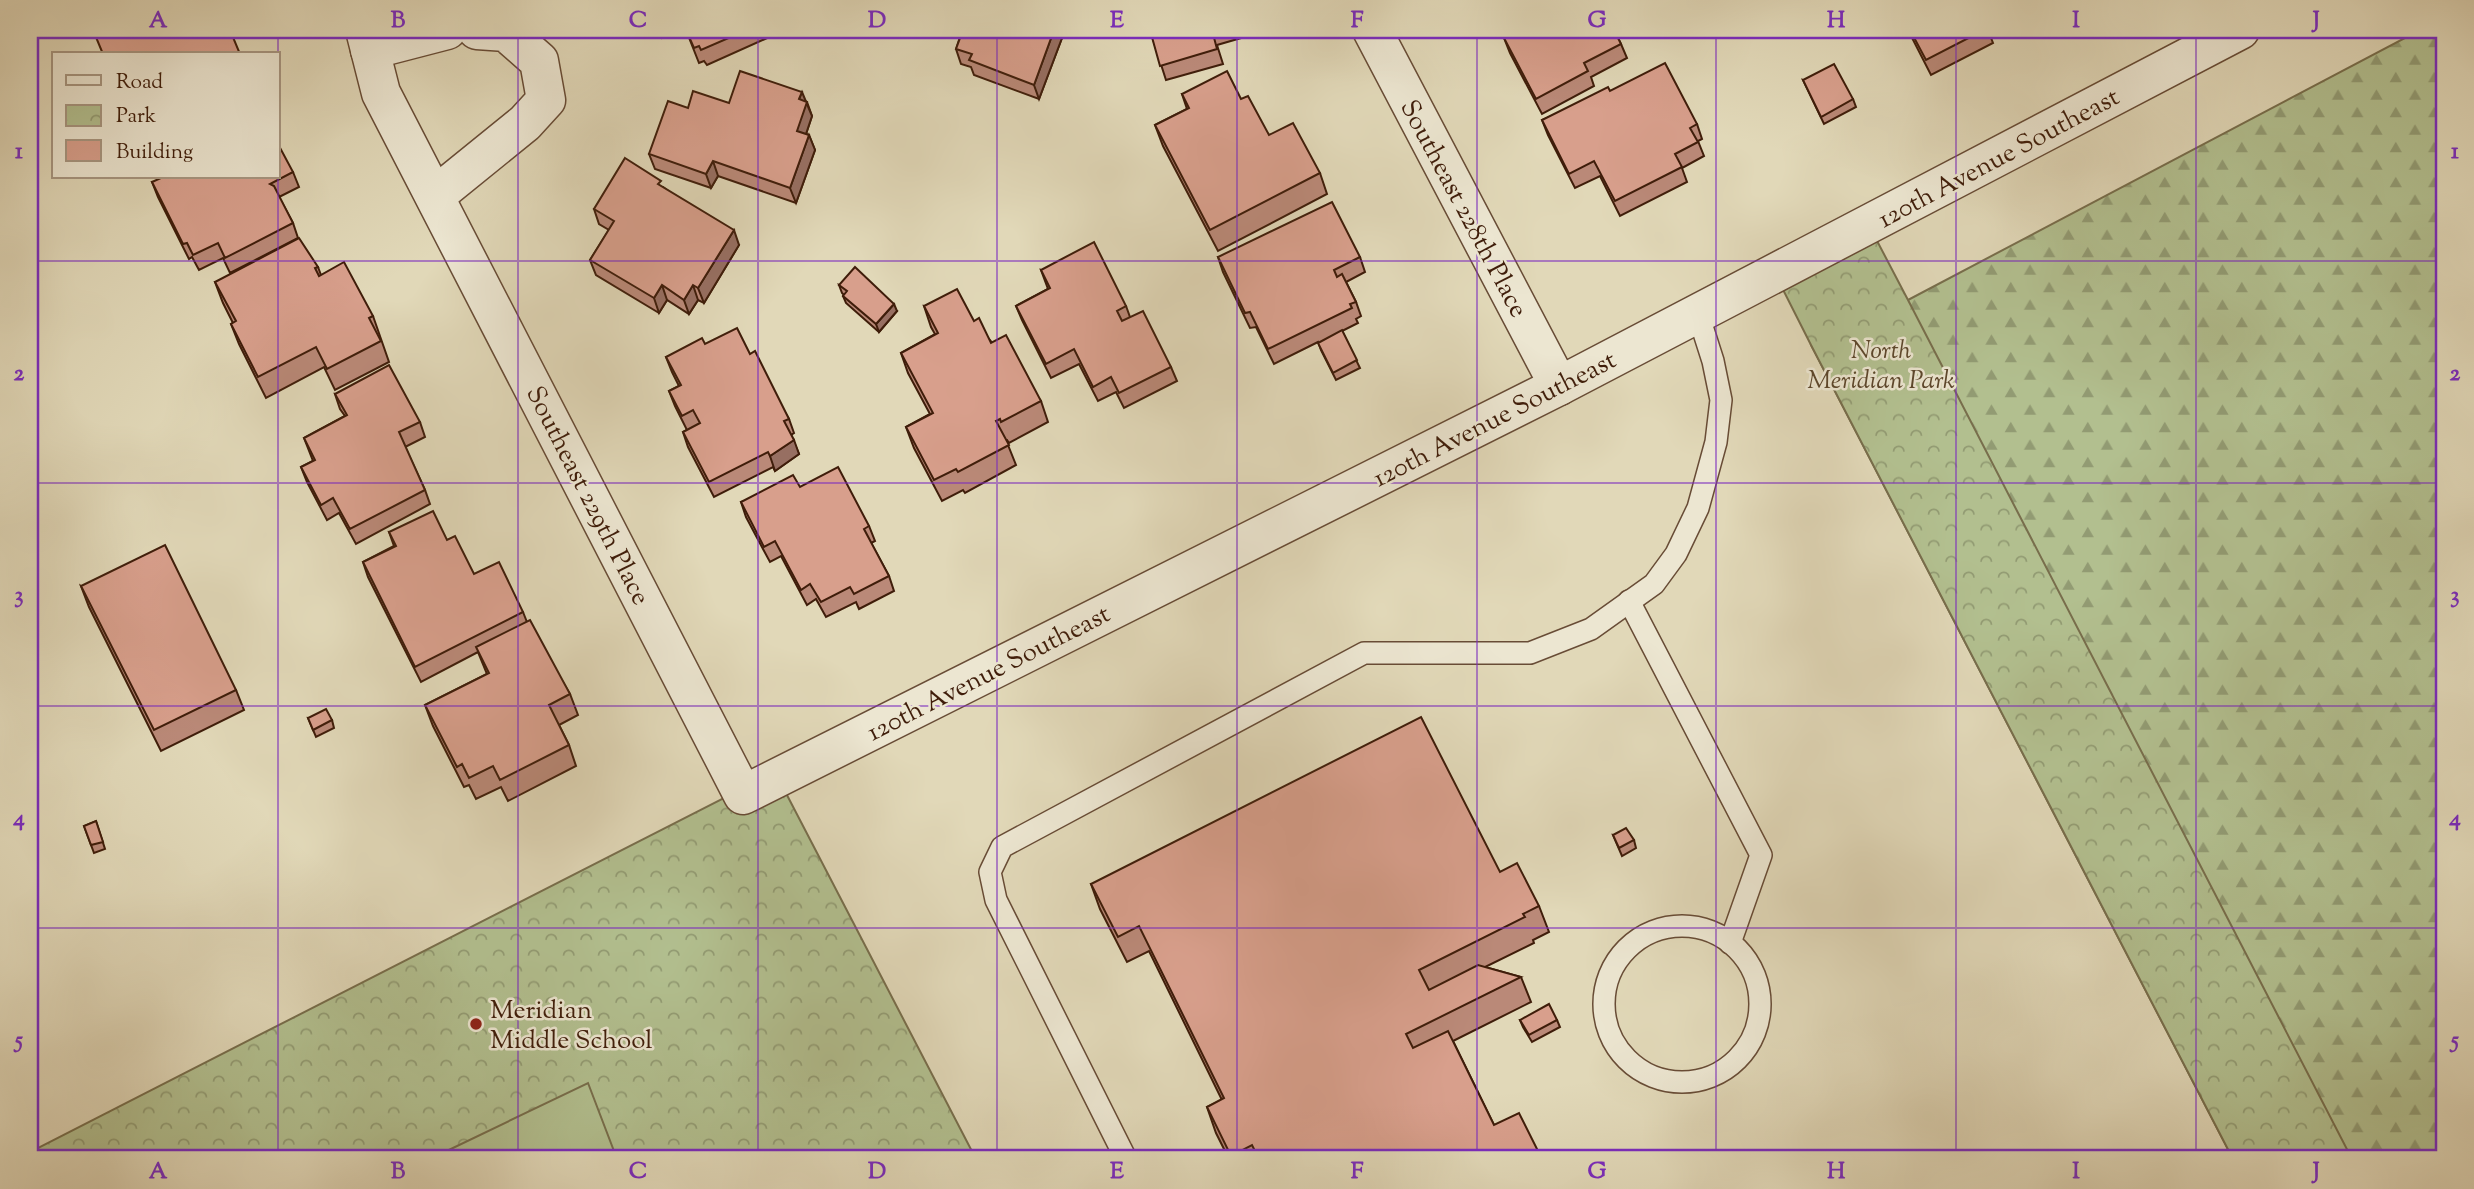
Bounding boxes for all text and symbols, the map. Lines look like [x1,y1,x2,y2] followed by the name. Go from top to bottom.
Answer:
[149,5,168,38] text: A
[391,5,406,38] text: B
[629,5,647,38] text: C
[868,5,886,38] text: D
[1110,5,1124,38] text: E
[1351,5,1364,38] text: F
[1588,5,1607,38] text: G
[1827,5,1846,38] text: H
[2072,5,2080,38] text: I
[2311,5,2320,38] text: J
[52,52,280,178] legend
[116,68,163,98] text: Road
[1872,80,2127,239] street label: 120th Avenue Southeast
[1390,94,1536,325] street label: Southeast 228th Place
[116,102,157,132] text: Park
[15,136,23,169] text: 1
[2451,136,2459,169] text: 1
[116,138,193,168] text: Building
[1807,333,1955,400] park label: North Meridian Park
[1367,343,1623,498] street label: 120th Avenue Southeast
[14,358,25,391] text: 2
[2450,358,2461,391] text: 2
[516,380,658,612] street label: Southeast 229th Place
[14,580,24,613] text: 3
[2450,580,2460,613] text: 3
[861,597,1117,752] street label: 120th Avenue Southeast
[12,803,25,836] text: 4
[2448,803,2461,836] text: 4
[490,993,653,1060] place label: Meridian Middle School
[468,1016,484,1032] marker: Meridian Middle School
[13,1025,23,1058] text: 5
[2449,1025,2459,1058] text: 5
[149,1156,168,1189] text: A
[391,1156,406,1189] text: B
[629,1156,647,1189] text: C
[868,1156,886,1189] text: D
[1110,1156,1124,1189] text: E
[1351,1156,1364,1189] text: F
[1588,1156,1607,1189] text: G
[1827,1156,1846,1189] text: H
[2072,1156,2080,1189] text: I
[2311,1156,2320,1189] text: J

